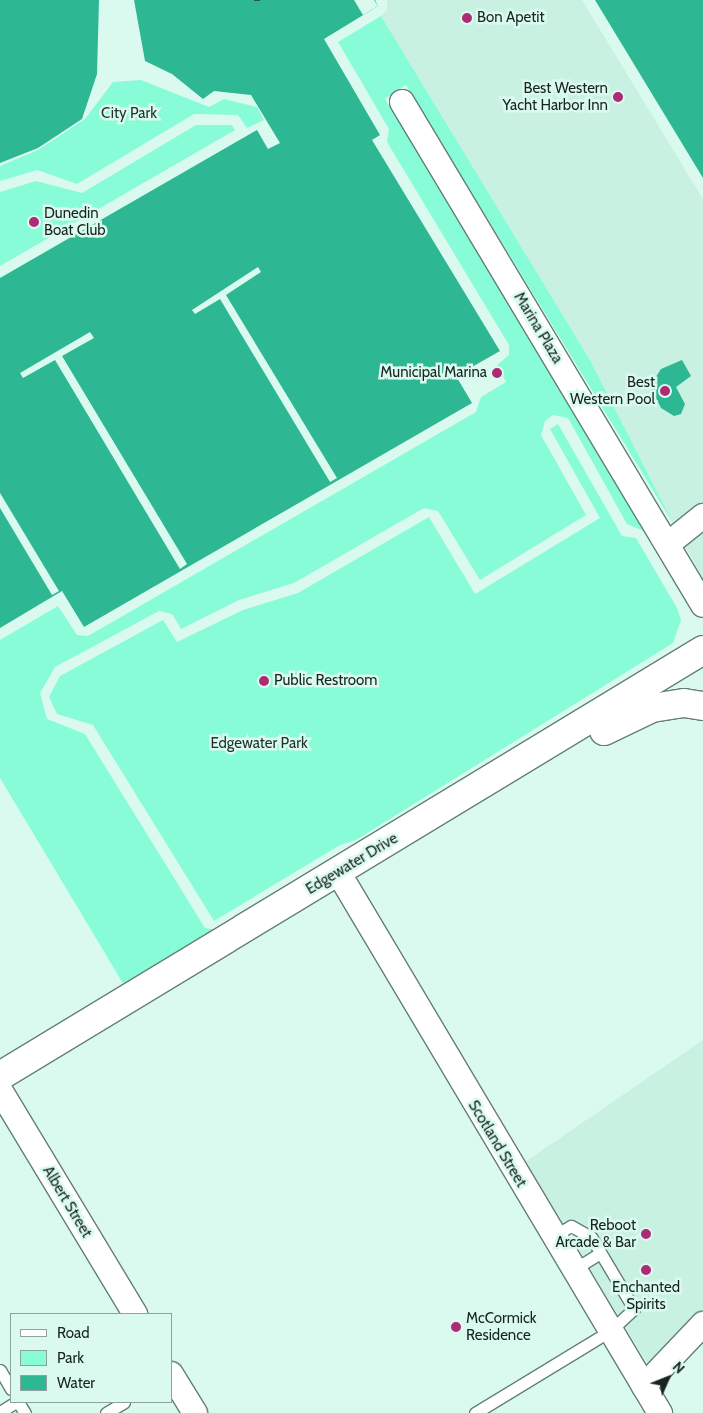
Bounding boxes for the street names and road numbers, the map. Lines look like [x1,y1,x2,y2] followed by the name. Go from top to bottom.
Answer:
[510,289,566,367] street label: Marina Plaza
[303,830,401,898] street label: Edgewater Drive
[464,1097,530,1191] street label: Scotland Street
[39,1163,95,1241] street label: Albert Street

